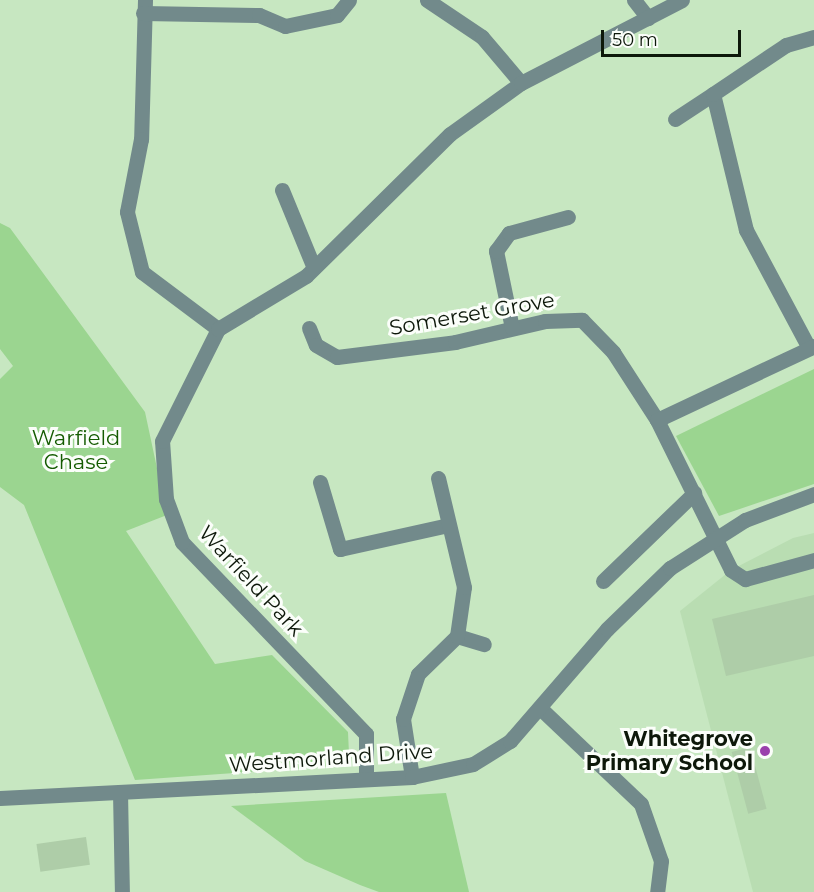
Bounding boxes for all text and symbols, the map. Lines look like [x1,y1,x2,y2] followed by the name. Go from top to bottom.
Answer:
[604,18,744,56] scale bar
[612,29,658,51] text: 50 m
[387,287,557,341] street label: Somerset Grove
[32,425,120,475] park label: Warfield Chase
[193,520,309,642] street label: Warfield Park
[586,726,753,776] place label: Whitegrove Primary School
[228,738,434,778] street label: Westmorland Drive
[758,744,772,758] marker: Whitegrove Primary School

